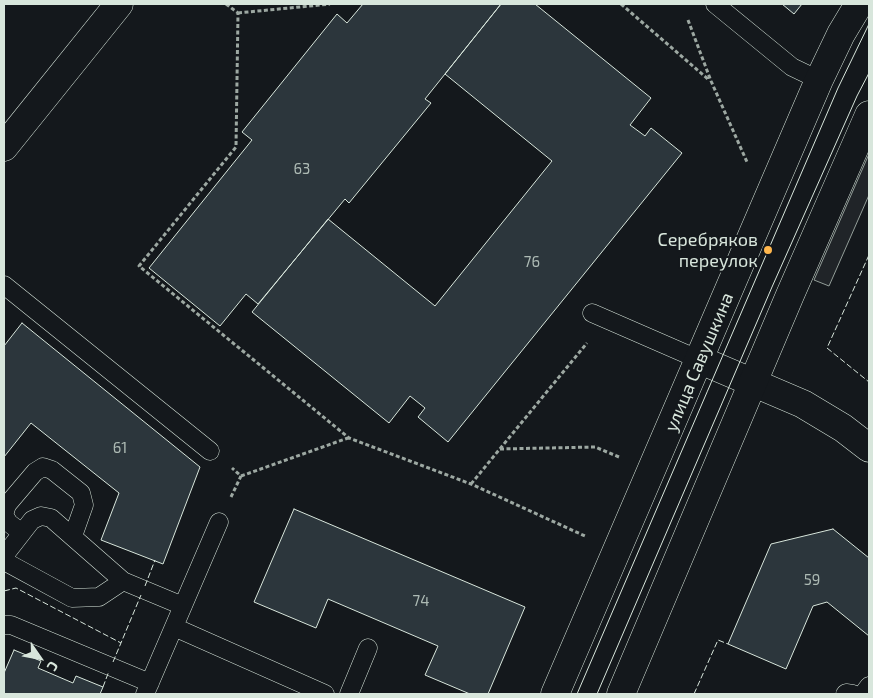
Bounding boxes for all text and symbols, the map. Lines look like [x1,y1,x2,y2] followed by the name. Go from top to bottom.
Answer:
[294,160,310,178] house number: 63
[658,229,758,272] place label: Серебряков переулок
[762,244,774,256] marker: Серебряков переулок
[524,253,540,271] house number: 76
[660,289,738,435] street label: улица Савушкина
[113,439,127,457] house number: 61
[804,571,820,589] house number: 59
[413,592,429,610] house number: 74
[15,633,65,683] north arrow
[44,658,62,675] text: С

